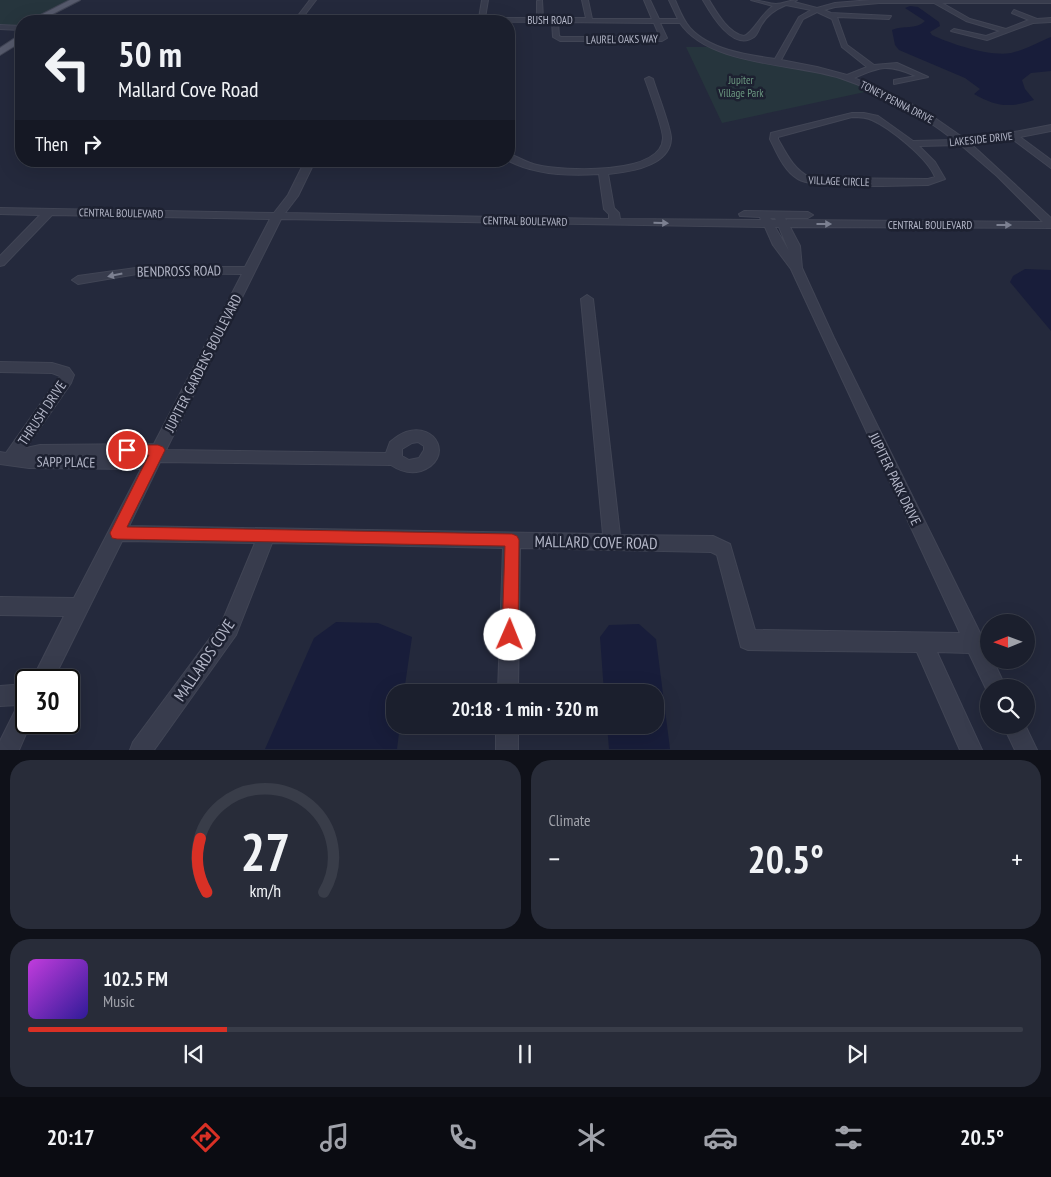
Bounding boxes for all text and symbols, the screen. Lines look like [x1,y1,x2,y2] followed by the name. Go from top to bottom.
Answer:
[527,13,573,27] street label: BUSH ROAD
[118,31,182,77] text: 50 m
[586,31,658,47] street label: LAUREL OAKS WAY
[35,35,100,100] icon: left
[718,73,764,100] park label: Jupiter Village Park
[118,75,259,103] text: Mallard Cove Road
[858,78,936,127] street label: TONEY PENNA DRIVE
[949,129,1014,149] street label: LAKESIDE DRIVE
[78,130,106,158] icon: right
[35,132,68,156] text: Then
[807,173,870,189] street label: VILLAGE CIRCLE
[79,205,164,221] street label: CENTRAL BOULEVARD
[483,213,568,229] street label: CENTRAL BOULEVARD
[888,218,972,232] street label: CENTRAL BOULEVARD
[653,219,669,227] one-way arrow
[816,220,832,228] one-way arrow
[996,221,1012,229] one-way arrow
[137,261,221,281] street label: BENDROSS ROAD
[107,271,122,279] one-way arrow
[160,291,246,436] street label: JUPITER GARDENS BOULEVARD
[14,377,70,449] street label: THRUSH DRIVE
[106,429,148,471] pin
[864,429,925,528] street label: JUPITER PARK DRIVE
[113,436,141,464] icon: arrive
[36,452,96,472] street label: SAPP PLACE
[534,531,658,553] street label: MALLARD COVE ROAD
[483,608,535,660] position arrow
[980,614,1035,669] north arrow
[980,614,1035,734] map controls
[169,615,239,705] street label: MALLARDS COVE
[15,669,80,734] speed limit sign: 30
[980,679,1035,734] button: search
[452,697,598,721] text: 20:18 · 1 min · 320 m
[549,810,591,830] text: Climate
[240,818,290,885] text: 27
[748,834,824,883] text: 20.5°
[549,840,560,877] text: −
[1011,840,1023,877] text: +
[249,879,281,902] text: km/h
[103,967,168,991] text: 102.5 FM
[103,991,135,1011] text: Music
[180,1040,208,1068] icon: previous
[511,1040,539,1068] icon: pause
[843,1040,871,1068] icon: next
[188,1120,223,1155] icon: directions
[317,1120,352,1155] icon: music
[445,1120,480,1155] icon: phone
[574,1120,609,1155] icon: climate
[703,1120,738,1155] icon: car
[831,1120,866,1155] icon: filters
[47,1123,94,1151] text: 20:17
[960,1123,1004,1151] text: 20.5°

